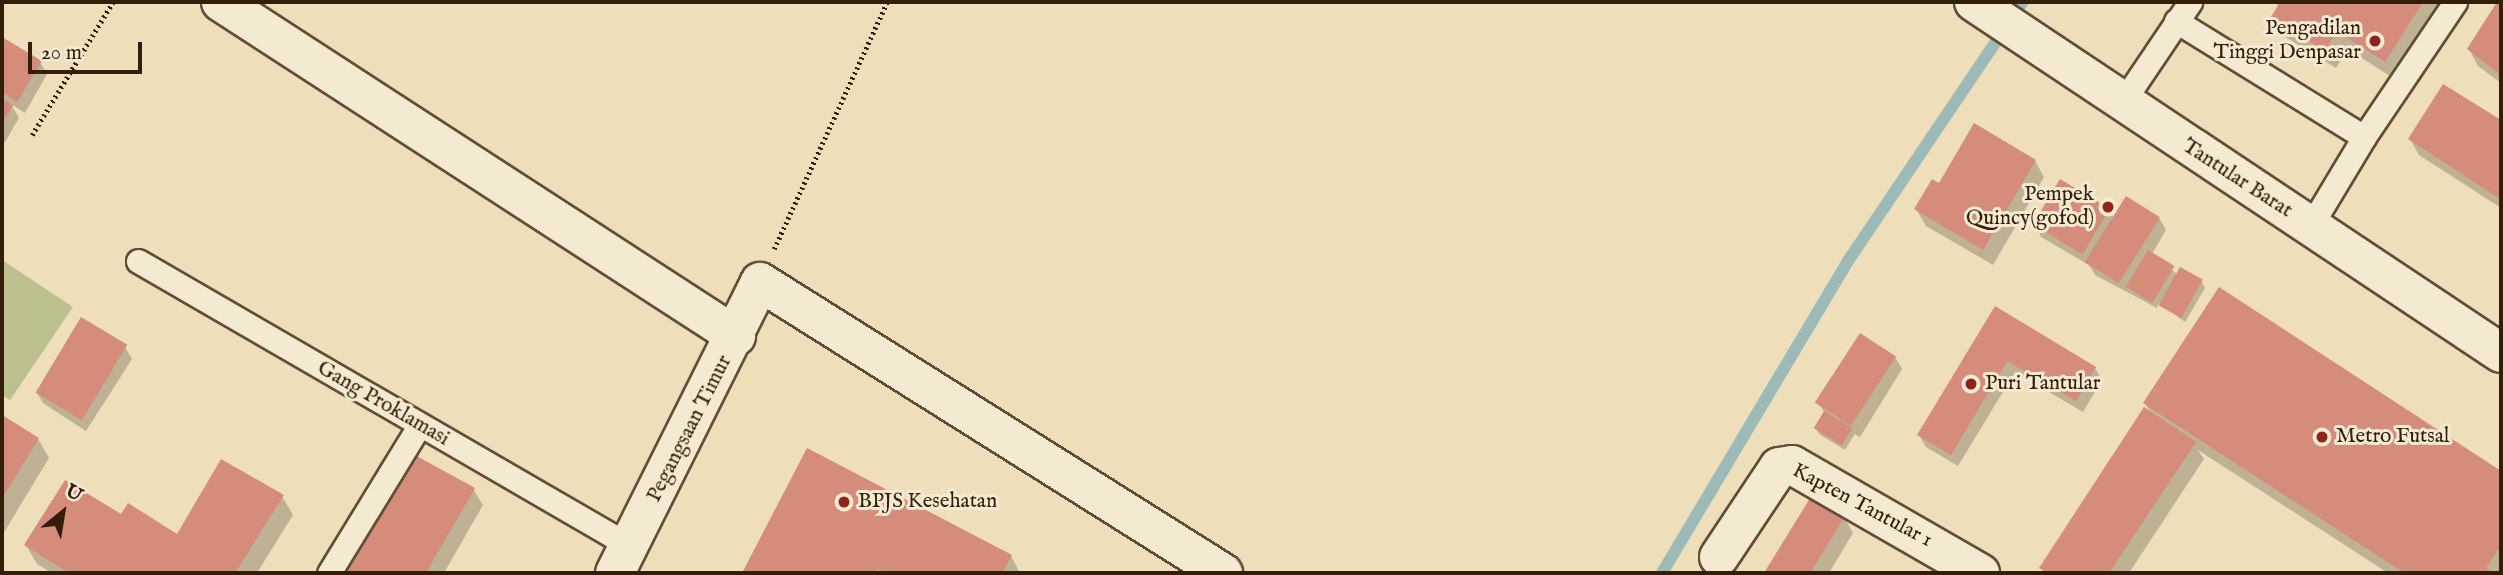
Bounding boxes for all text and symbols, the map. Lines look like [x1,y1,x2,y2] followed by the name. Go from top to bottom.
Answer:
[2214,16,2361,66] place label: Pengadilan Tinggi Denpasar
[32,28,145,72] scale bar
[2367,33,2383,49] marker: Pengadilan Tinggi Denpasar
[41,40,82,67] text: 20 m
[2177,134,2297,224] street label: Tantular Barat
[1966,182,2094,232] place label: Pempek Quincy(gofod)
[2100,199,2116,215] marker: Pempek Quincy(gofod)
[642,351,738,507] street label: Pegangsaan Timur
[312,356,454,452] street label: Gang Proklamasi
[1985,371,2100,397] place label: Puri Tantular
[1963,376,1979,392] marker: Puri Tantular
[2336,424,2450,450] place label: Metro Futsal
[2314,429,2330,445] marker: Metro Futsal
[1788,458,1936,554] street label: Kapten Tantular 1
[28,477,98,547] north arrow
[61,479,86,508] text: U
[858,489,997,515] place label: BPJS Kesehatan
[836,494,852,510] marker: BPJS Kesehatan

